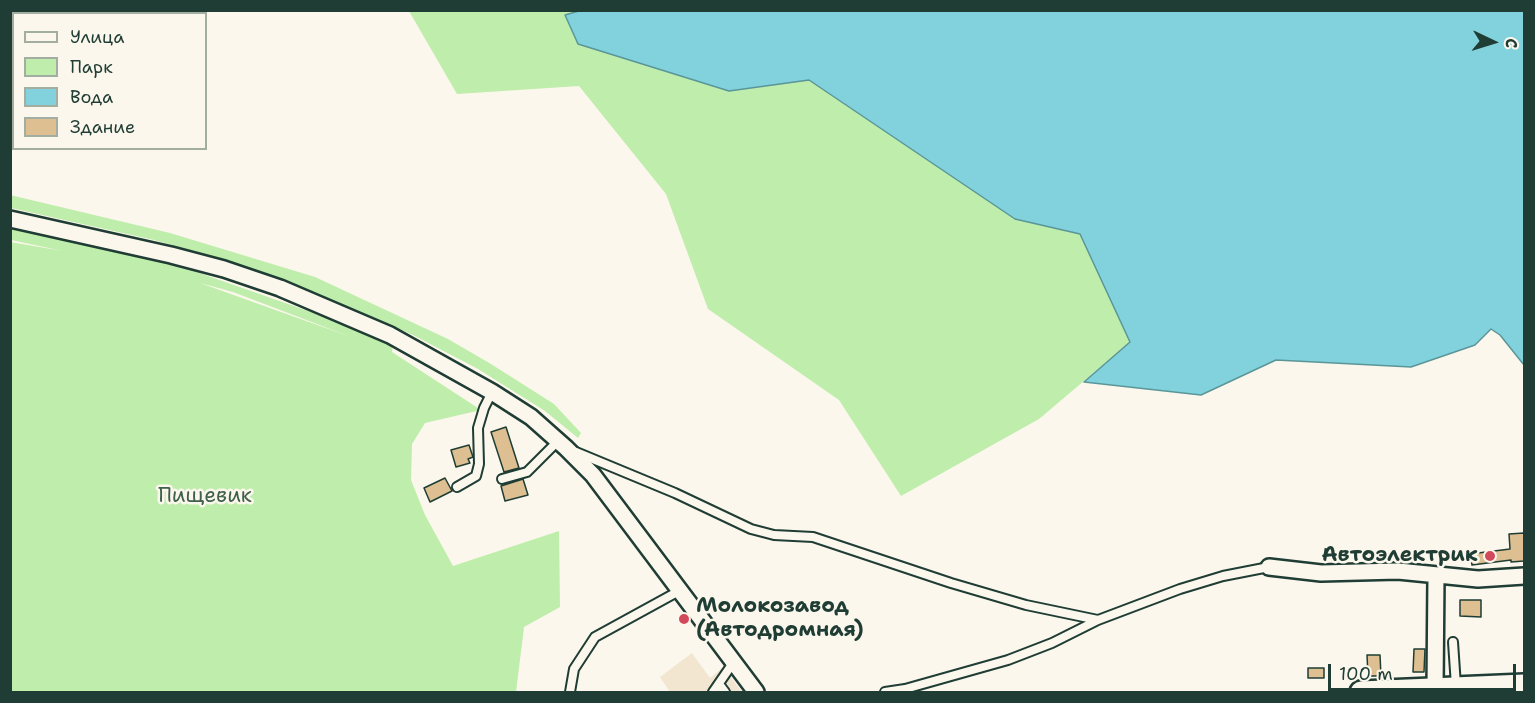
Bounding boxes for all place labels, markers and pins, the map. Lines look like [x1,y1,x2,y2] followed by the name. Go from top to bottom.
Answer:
[1321,543,1478,569] place label: Автоэлектрик
[1483,549,1497,563] marker: Автоэлектрик
[696,594,864,644] place label: Молокозавод (Автодромная)
[677,612,691,626] marker: Молокозавод (Автодромная)

